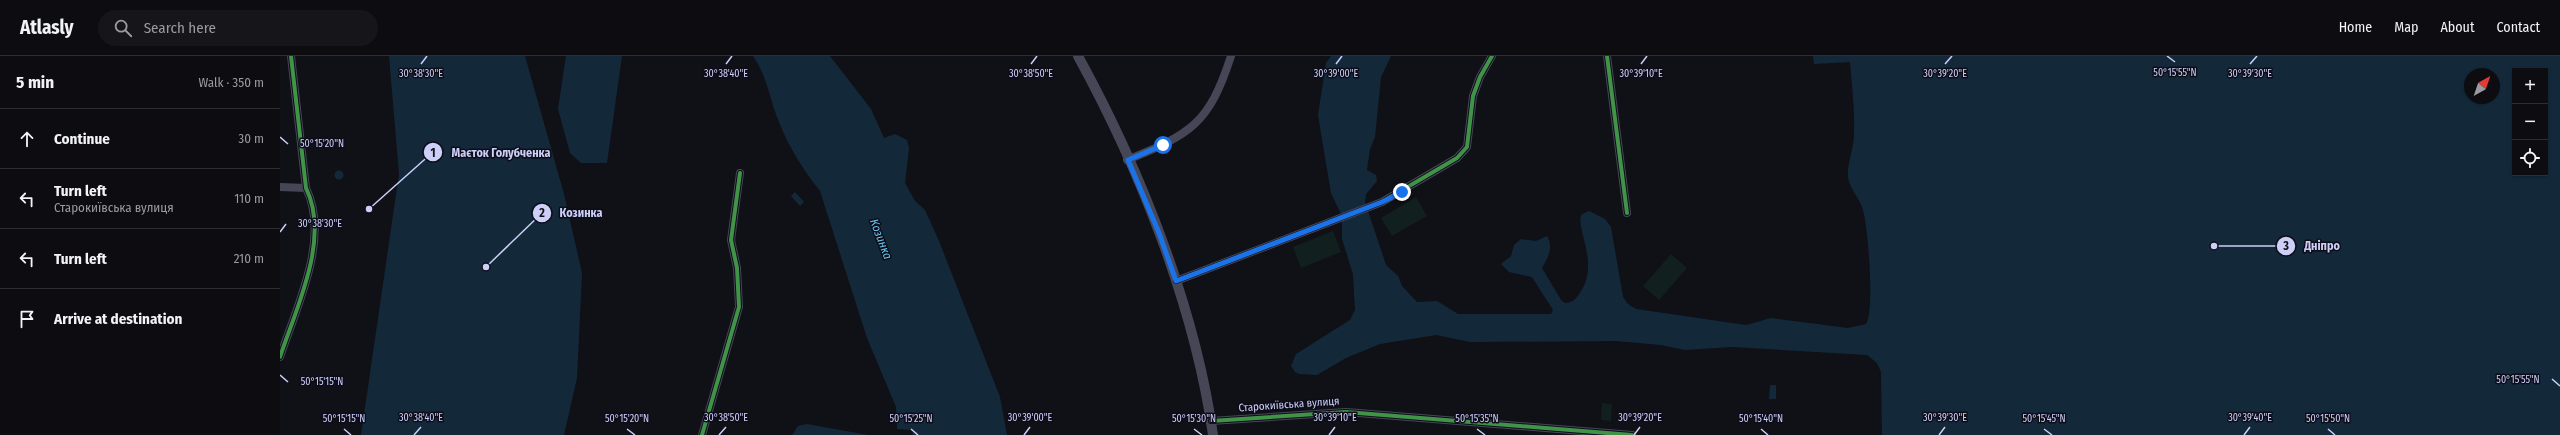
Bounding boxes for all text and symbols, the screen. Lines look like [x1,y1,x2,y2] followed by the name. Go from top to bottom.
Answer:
[98,10,378,46] search box
[20,16,74,39] text: Atlasly
[112,17,134,39] icon: search
[144,19,216,37] text: Search here
[2339,19,2372,36] text: Home
[2394,19,2418,36] text: Map
[2440,19,2475,36] text: About
[2497,19,2540,36] text: Contact
[2153,67,2197,79] text: 50°15'55"N
[399,68,443,80] text: 30°38'30"E
[704,68,748,80] text: 30°38'40"E
[1009,68,1053,80] text: 30°38'50"E
[1314,68,1358,80] text: 30°39'00"E
[1619,68,1663,80] text: 30°39'10"E
[1923,68,1967,80] text: 30°39'20"E
[2228,68,2272,80] text: 30°39'30"E
[2464,68,2500,104] north arrow
[2512,68,2548,176] map controls
[2512,68,2548,104] button: +
[16,72,54,93] text: 5 min
[198,75,264,90] text: Walk · 350 m
[2512,104,2548,140] button: −
[16,128,38,150] icon: ahead
[54,130,110,148] text: Continue
[238,131,264,146] text: 30 m
[1154,136,1172,154] route start
[300,138,344,150] text: 50°15'20"N
[423,140,558,164] callout: Маєток Голубченка
[2512,140,2548,176] button: locate
[430,146,436,160] text: 1
[452,146,550,160] text: Маєток Голубченка
[54,182,107,200] text: Turn left
[1393,183,1411,201] route end
[16,188,38,210] icon: left
[234,191,264,206] text: 110 m
[54,200,174,215] text: Старокиївська вулиця
[532,201,611,225] callout: Козинка
[538,206,545,220] text: 2
[560,206,602,220] text: Козинка
[867,217,895,261] water label: Козинка
[298,218,342,230] text: 30°38'30"E
[2276,234,2348,258] callout: Дніпро
[2282,239,2289,253] text: 3
[2303,239,2340,253] text: Дніпро
[16,248,38,270] icon: left
[54,250,107,268] text: Turn left
[234,251,264,266] text: 210 m
[16,308,38,330] icon: arrive
[54,310,182,328] text: Arrive at destination
[2496,374,2540,386] text: 50°15'55"N
[301,376,343,388] text: 50°15'15"N
[1238,394,1340,415] street label: Старокиївська вулиця
[399,412,443,424] text: 30°38'40"E
[704,412,748,424] text: 30°38'50"E
[1008,412,1052,424] text: 30°39'00"E
[1313,412,1357,424] text: 30°39'10"E
[1618,412,1662,424] text: 30°39'20"E
[1923,412,1967,424] text: 30°39'30"E
[2228,412,2272,424] text: 30°39'40"E
[323,413,365,425] text: 50°15'15"N
[605,413,649,425] text: 50°15'20"N
[889,413,933,425] text: 50°15'25"N
[1172,413,1216,425] text: 50°15'30"N
[1455,413,1499,425] text: 50°15'35"N
[1739,413,1783,425] text: 50°15'40"N
[2022,413,2066,425] text: 50°15'45"N
[2306,413,2350,425] text: 50°15'50"N

